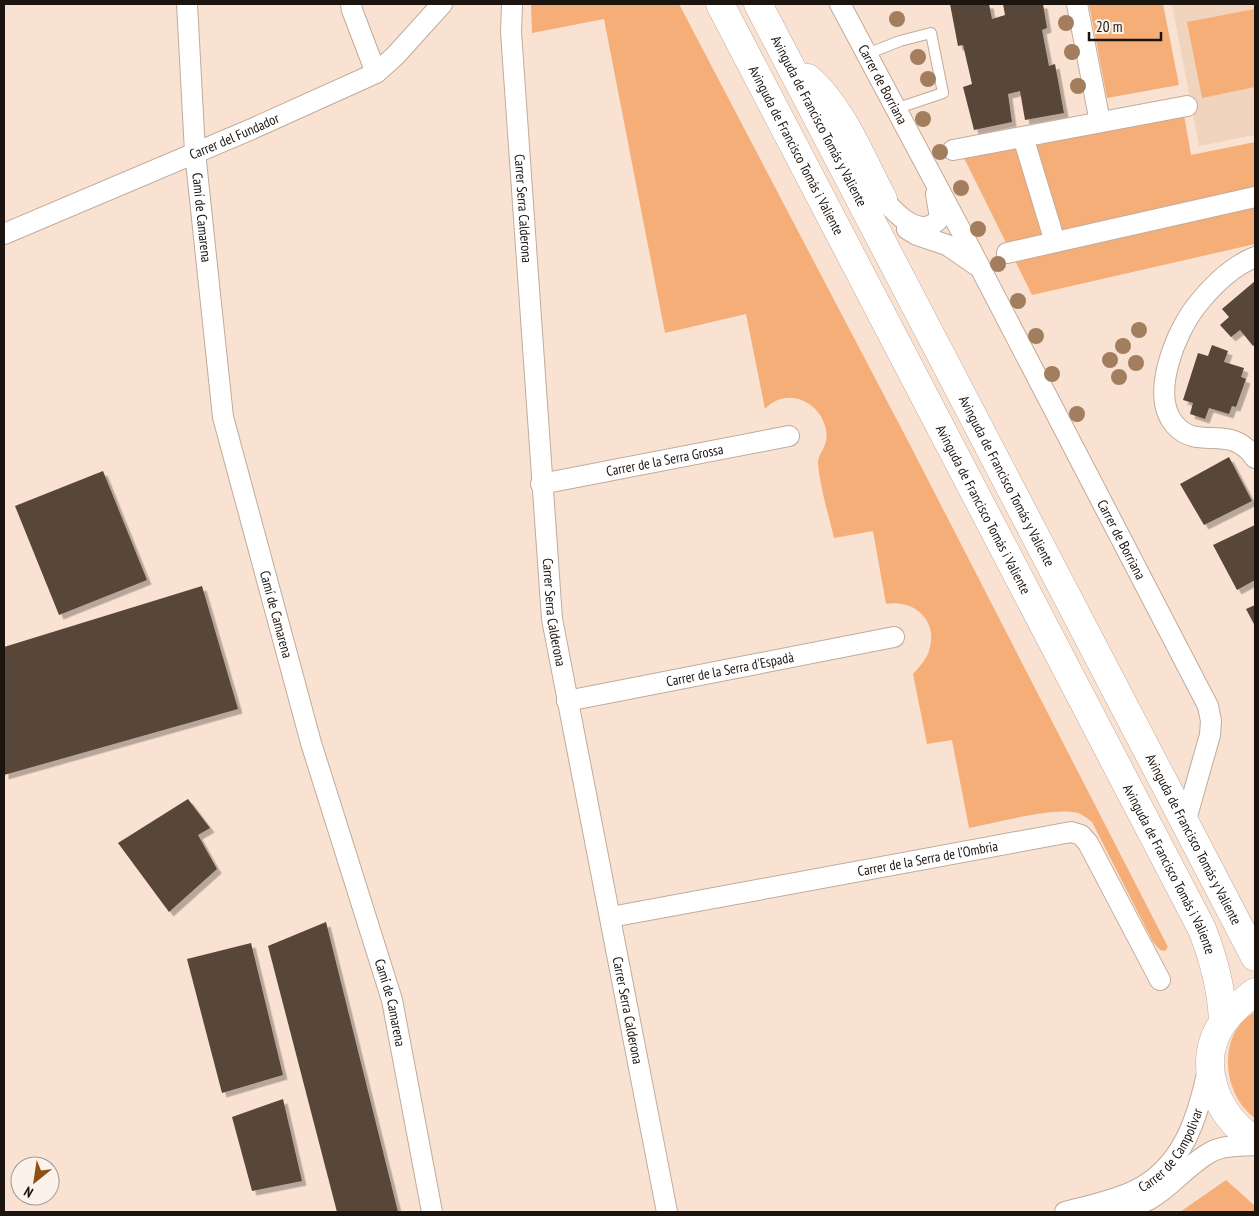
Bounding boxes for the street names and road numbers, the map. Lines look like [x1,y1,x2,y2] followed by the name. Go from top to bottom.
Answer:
[767,33,871,210] street label: Avinguda de Francisco Tomás y Valiente
[854,41,911,127] street label: Carrer de Borriana
[745,63,848,238] street label: Avinguda de Francisco Tomás i Valiente
[187,109,282,164] street label: Carrer del Fundador
[511,154,536,263] street label: Carrer Serra Calderona
[188,172,216,263] street label: Camí de Camarena
[955,393,1059,570] street label: Avinguda de Francisco Tomás y Valiente
[932,422,1035,597] street label: Avinguda de Francisco Tomás i Valiente
[605,440,725,480] street label: Carrer de la Serra Grossa
[1093,496,1150,583] street label: Carrer de Borriana
[539,558,570,668] street label: Carrer Serra Calderona
[256,569,297,660] street label: Camí de Camarena
[665,648,795,690] street label: Carrer de la Serra d'Espadà
[1142,751,1246,928] street label: Avinguda de Francisco Tomás y Valiente
[1119,781,1219,957] street label: Avinguda de Francisco Tomás i Valiente
[856,837,999,880] street label: Carrer de la Serra de l’Ombria
[609,955,647,1065] street label: Carrer Serra Calderona
[371,957,410,1048] street label: Camí de Camarena
[1135,1106,1207,1196] street label: Carrer de Campolivar

